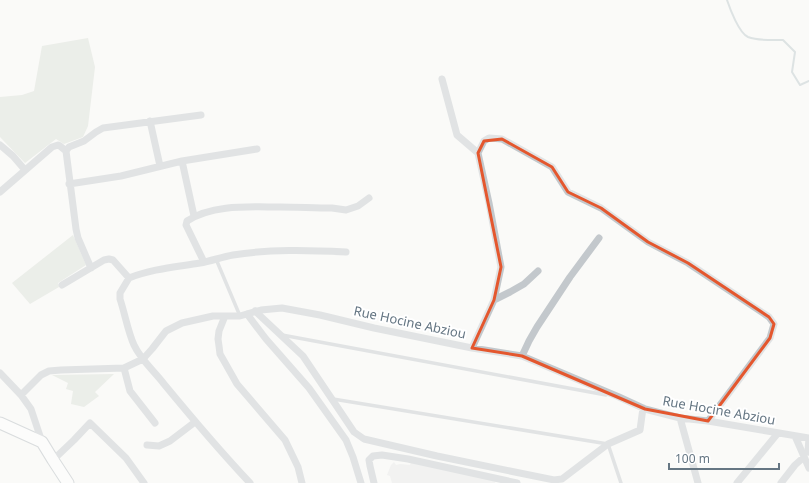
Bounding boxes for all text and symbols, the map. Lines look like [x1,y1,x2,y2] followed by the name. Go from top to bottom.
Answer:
[352,301,468,343] street label: Rue Hocine Abziou
[661,391,777,429] street label: Rue Hocine Abziou
[669,445,779,471] scale bar
[675,450,710,467] text: 100 m

